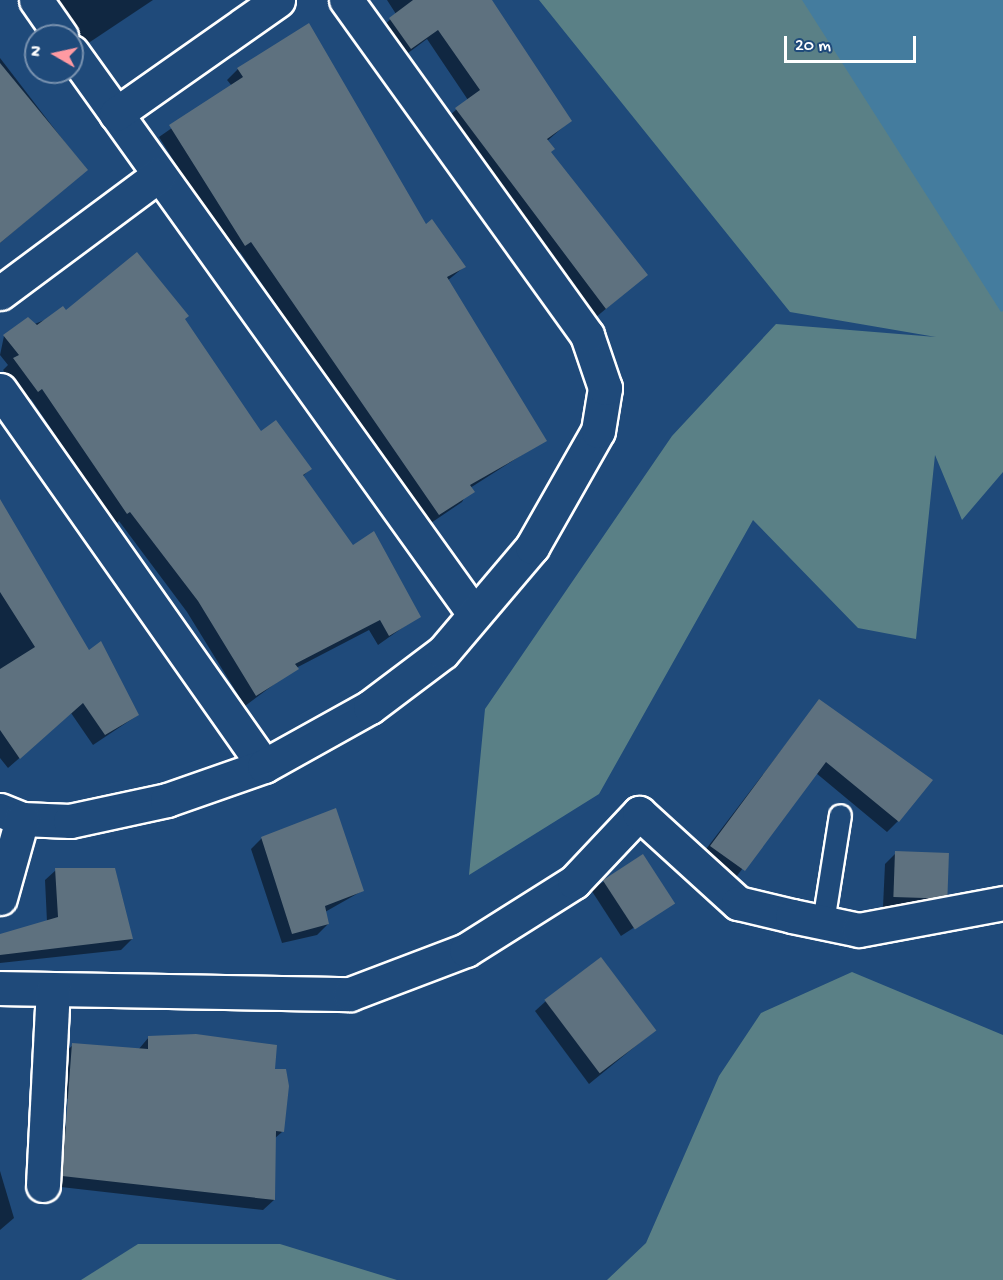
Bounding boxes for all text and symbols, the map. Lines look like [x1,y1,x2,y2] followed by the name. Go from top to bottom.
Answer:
[24,24,84,84] north arrow
[787,24,919,62] scale bar
[795,36,831,57] text: 20 m
[28,45,48,58] text: N

